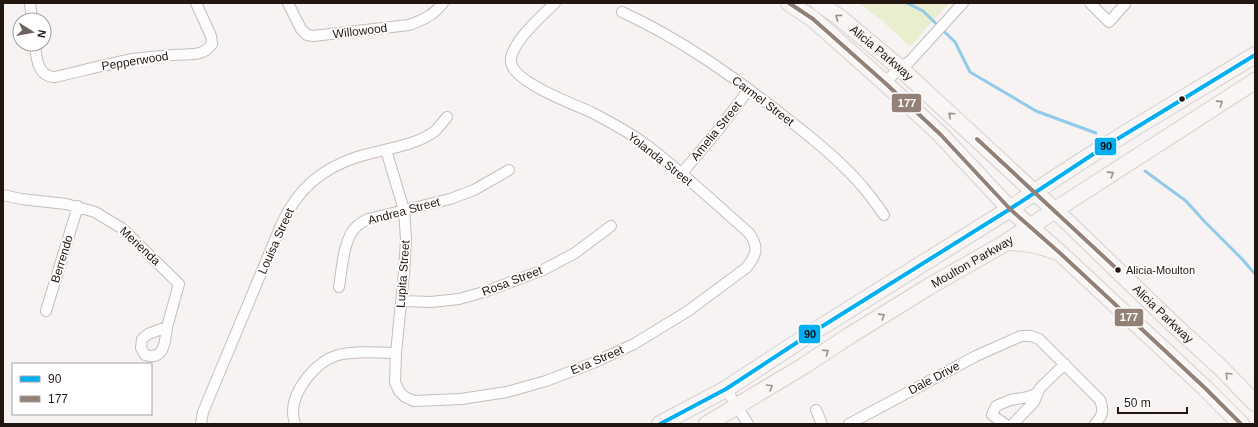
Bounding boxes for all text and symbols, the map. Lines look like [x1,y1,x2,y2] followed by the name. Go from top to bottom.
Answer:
[12,12,52,52] north arrow
[835,14,842,21] one-way arrow
[332,21,388,41] street label: Willowood
[847,22,916,83] street label: Alicia Parkway
[35,29,48,39] text: N
[101,49,169,73] street label: Pepperwood
[729,73,797,129] street label: Carmel Street
[891,93,922,113] line badge: 177
[1177,94,1187,104] unlabelled marker
[898,97,916,109] text: 177
[688,98,745,163] street label: Amelia Street
[1216,101,1223,108] one-way arrow
[949,113,956,120] one-way arrow
[625,129,696,189] street label: Yolanda Street
[1094,137,1117,156] line badge: 90
[1100,140,1112,152] text: 90
[1106,172,1113,179] one-way arrow
[366,194,442,227] street label: Andrea Street
[255,205,297,276] street label: Louisa Street
[117,224,163,268] street label: Merienda
[48,233,76,285] street label: Berrendo
[929,233,1016,291] street label: Moulton Parkway
[394,239,412,308] street label: Lupita Street
[480,263,545,299] street label: Rosa Street
[1126,264,1195,276] place label: Alicia-Moulton
[1113,265,1123,275] marker: Alicia-Moulton
[1130,282,1196,346] street label: Alicia Parkway
[1114,308,1144,327] line badge: 177
[1120,311,1138,323] text: 177
[878,313,885,320] one-way arrow
[798,324,821,344] line badge: 90
[804,328,816,340] text: 90
[568,342,626,377] street label: Eva Street
[821,349,828,356] one-way arrow
[906,359,962,397] street label: Dale Drive
[12,363,152,415] legend
[48,372,62,386] text: 90
[1225,372,1233,380] one-way arrow
[766,384,773,391] one-way arrow
[1118,389,1187,415] scale bar
[48,392,68,406] text: 177
[1124,396,1151,410] text: 50 m

